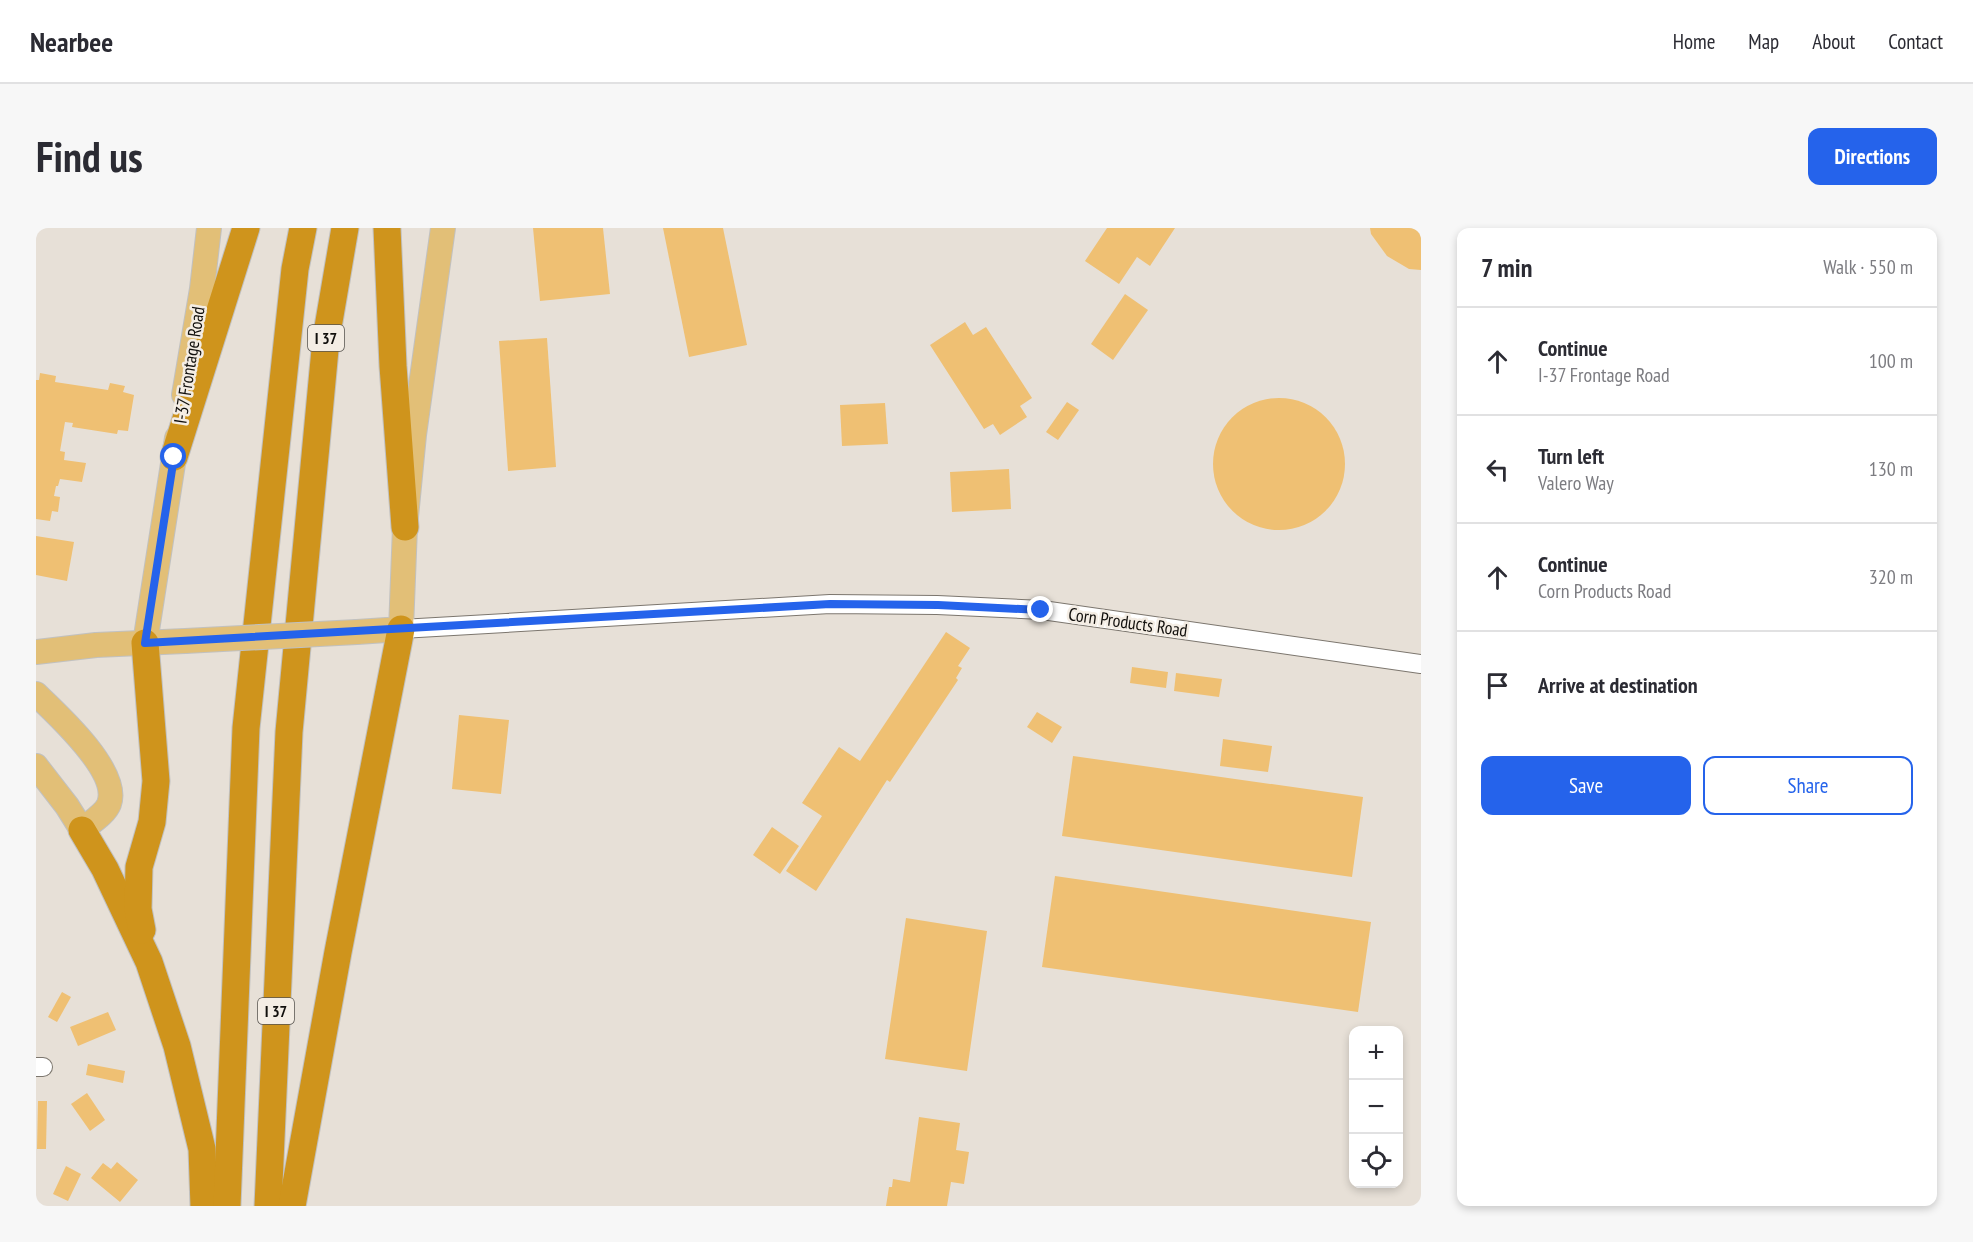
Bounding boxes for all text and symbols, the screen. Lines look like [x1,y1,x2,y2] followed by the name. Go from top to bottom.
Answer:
[30,23,113,60] text: Nearbee
[1673,28,1715,55] text: Home
[1748,28,1779,55] text: Map
[1812,28,1855,55] text: About
[1888,28,1943,55] text: Contact
[1808,128,1937,185] button: Directions
[36,129,143,184] text: Find us
[1481,251,1532,284] text: 7 min
[1823,254,1913,280] text: Walk · 550 m
[168,305,210,425] street label: I-37 Frontage Road
[308,325,344,351] road number: I 37
[1538,334,1608,362] text: Continue
[1481,345,1514,378] icon: ahead
[1869,348,1913,374] text: 100 m
[1538,362,1670,388] text: I-37 Frontage Road
[1538,442,1604,470] text: Turn left
[160,443,186,469] route start
[1481,453,1514,486] icon: left
[1869,456,1913,482] text: 130 m
[1538,470,1614,496] text: Valero Way
[1538,550,1608,578] text: Continue
[1481,561,1514,594] icon: ahead
[1869,564,1913,590] text: 320 m
[1538,578,1671,604] text: Corn Products Road
[1027,596,1053,622] route end
[1067,602,1189,642] street label: Corn Products Road
[1481,669,1514,702] icon: arrive
[1538,671,1698,699] text: Arrive at destination
[1481,756,1691,815] button: Save
[1703,756,1913,815] button: Share
[258,998,294,1024] road number: I 37
[1349,1026,1403,1188] map controls
[1349,1026,1403,1080] button: +
[1349,1080,1403,1134] button: −
[1349,1134,1403,1188] button: locate

